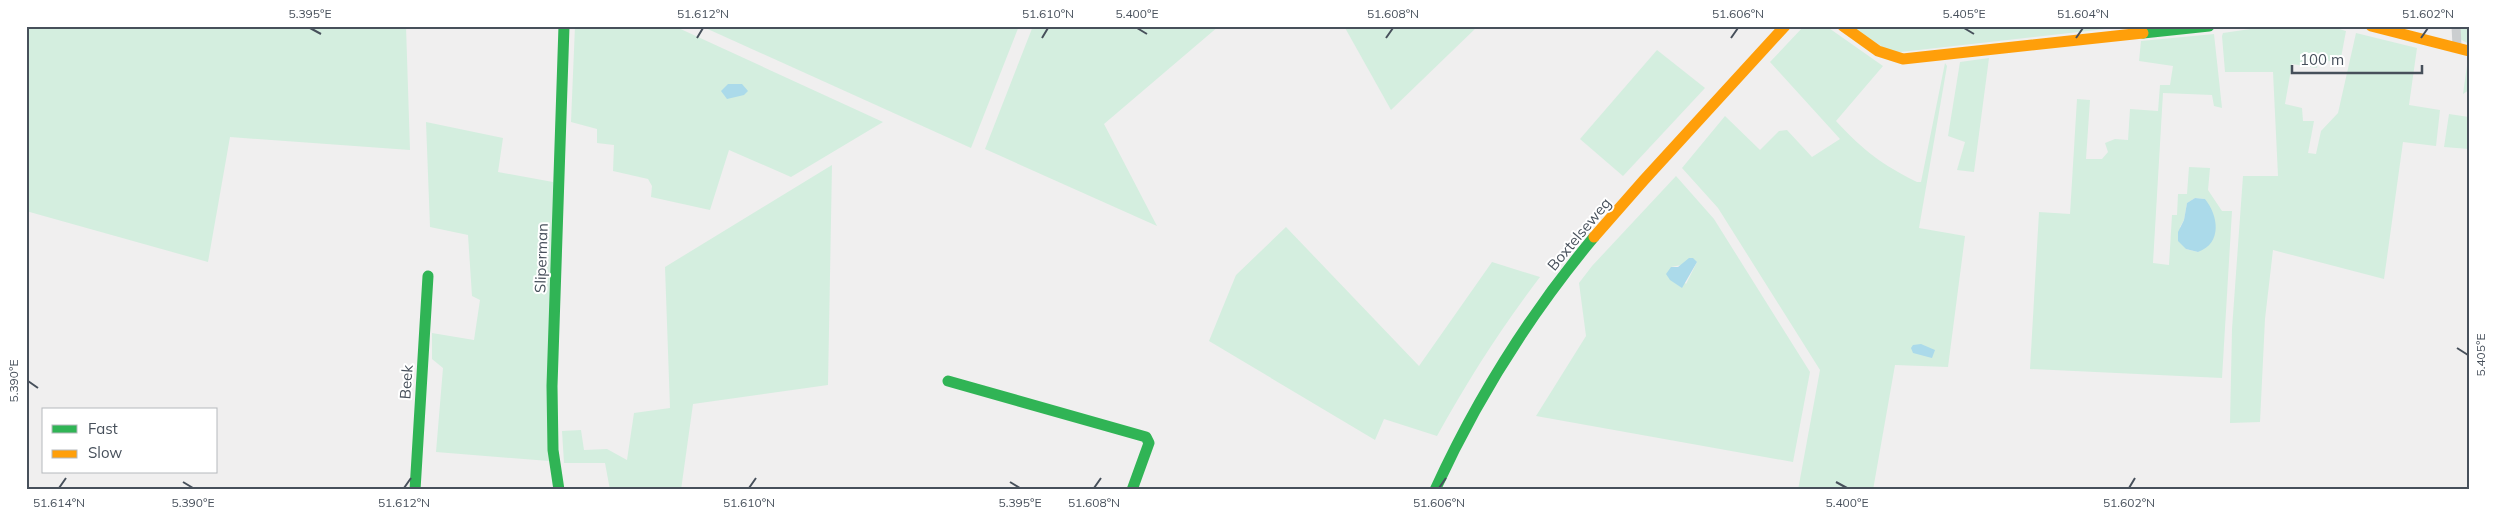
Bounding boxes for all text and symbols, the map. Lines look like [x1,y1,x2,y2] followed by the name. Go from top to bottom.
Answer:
[288,6,332,21] text: 5.395°E
[677,6,729,21] text: 51.612°N
[1022,6,1074,21] text: 51.610°N
[1115,6,1159,21] text: 5.400°E
[1367,6,1419,21] text: 51.608°N
[1712,6,1764,21] text: 51.606°N
[1942,6,1986,21] text: 5.405°E
[2057,6,2109,21] text: 51.604°N
[2402,6,2454,21] text: 51.602°N
[2292,42,2422,74] scale bar
[2300,50,2344,69] text: 100 m
[1543,194,1615,274] street label: Boxtelseweg
[530,223,552,293] street label: Sliperman
[2473,333,2488,377] text: 5.405°E
[6,359,21,403] text: 5.390°E
[395,364,417,400] street label: Beek
[42,408,218,474] legend
[88,419,118,438] text: Fast
[88,443,122,462] text: Slow
[33,495,85,510] text: 51.614°N
[171,495,215,510] text: 5.390°E
[378,495,430,510] text: 51.612°N
[723,495,775,510] text: 51.610°N
[998,495,1042,510] text: 5.395°E
[1068,495,1120,510] text: 51.608°N
[1413,495,1465,510] text: 51.606°N
[1825,495,1869,510] text: 5.400°E
[2103,495,2155,510] text: 51.602°N

